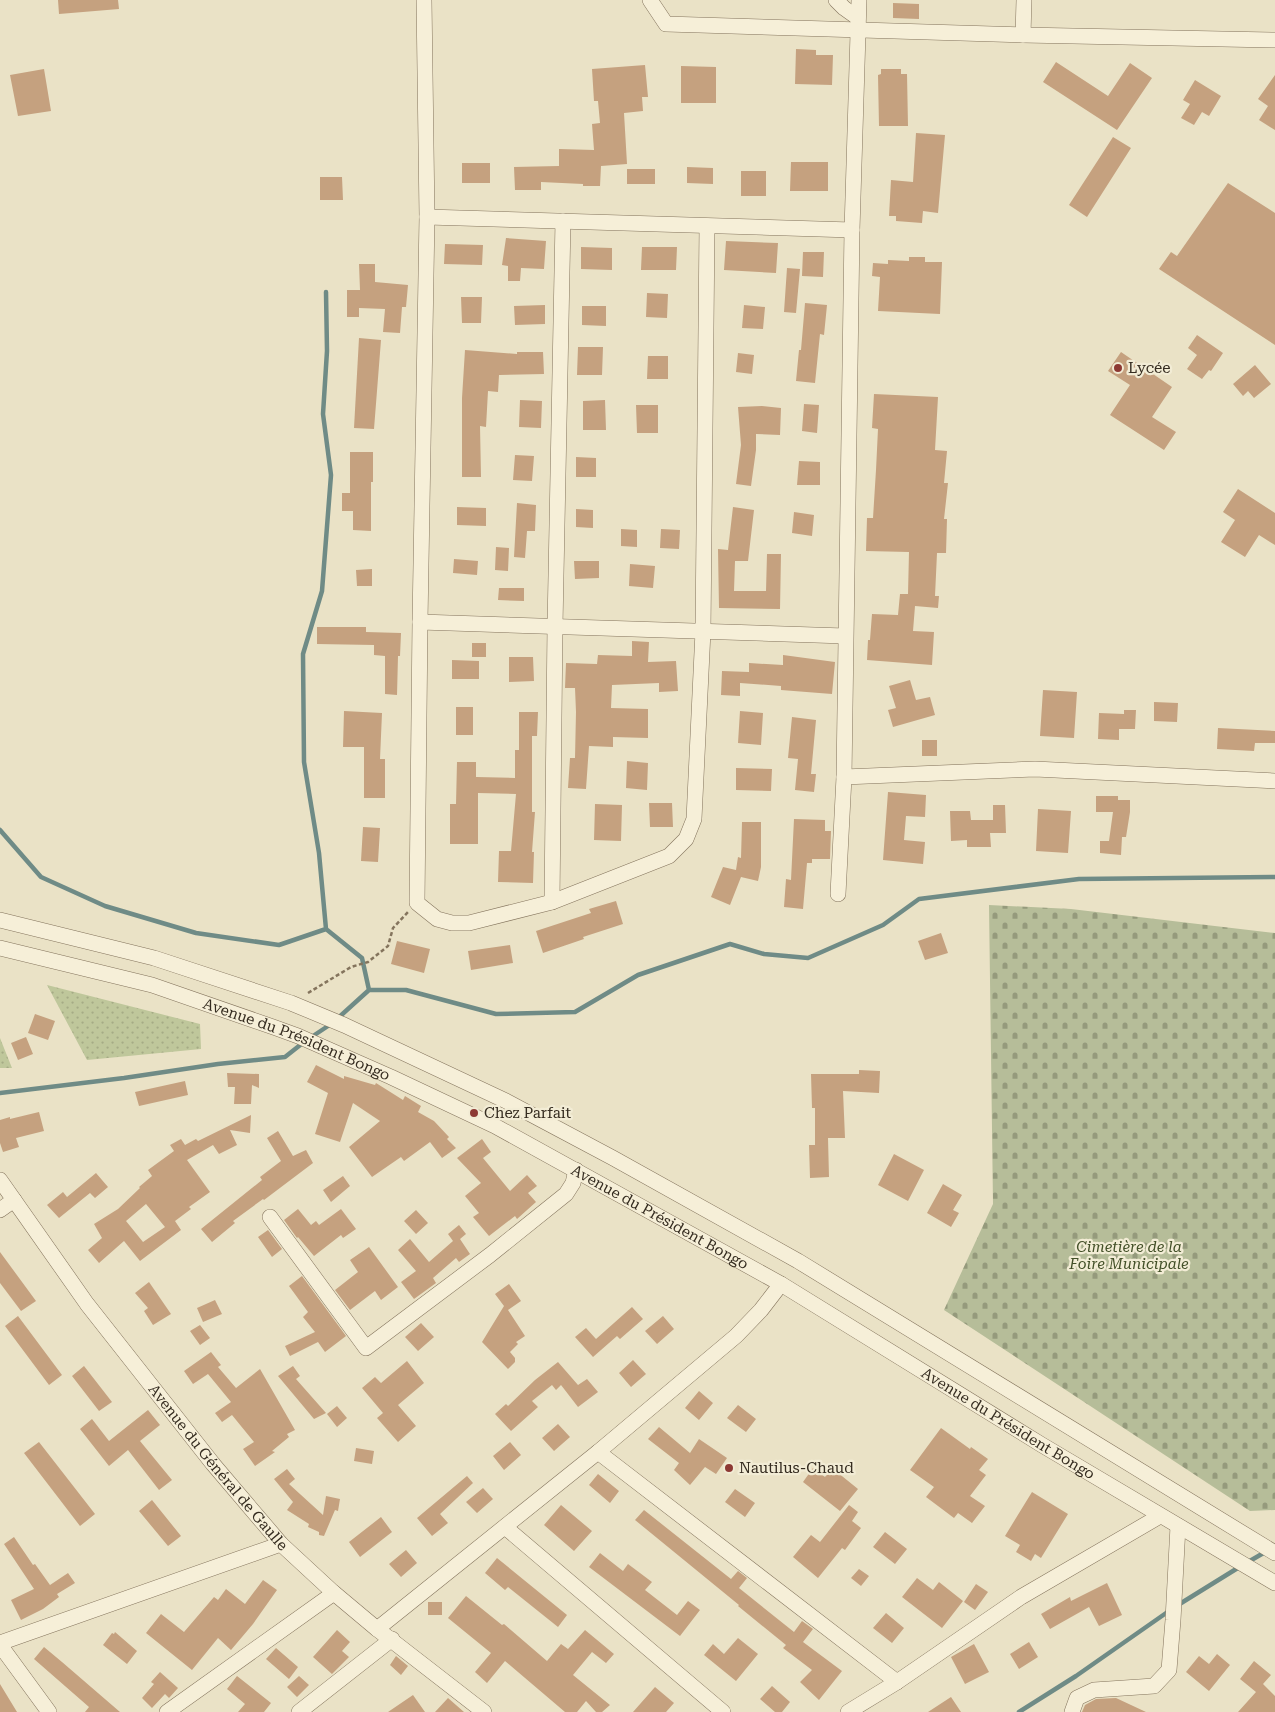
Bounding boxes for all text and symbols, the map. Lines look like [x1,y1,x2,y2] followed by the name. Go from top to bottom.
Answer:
[1128,359,1171,377] place label: Lycée
[1112,362,1124,374] marker: Lycée
[201,994,393,1084] street label: Avenue du Président Bongo
[484,1104,572,1122] place label: Chez Parfait
[468,1107,480,1119] marker: Chez Parfait
[568,1161,752,1273] street label: Avenue du Président Bongo
[1068,1238,1189,1273] park label: Cimetière de la Foire Municipale
[918,1364,1098,1483] street label: Avenue du Président Bongo
[145,1381,291,1555] street label: Avenue du Général de Gaulle
[739,1459,854,1477] place label: Nautilus-Chaud
[723,1462,735,1474] marker: Nautilus-Chaud

